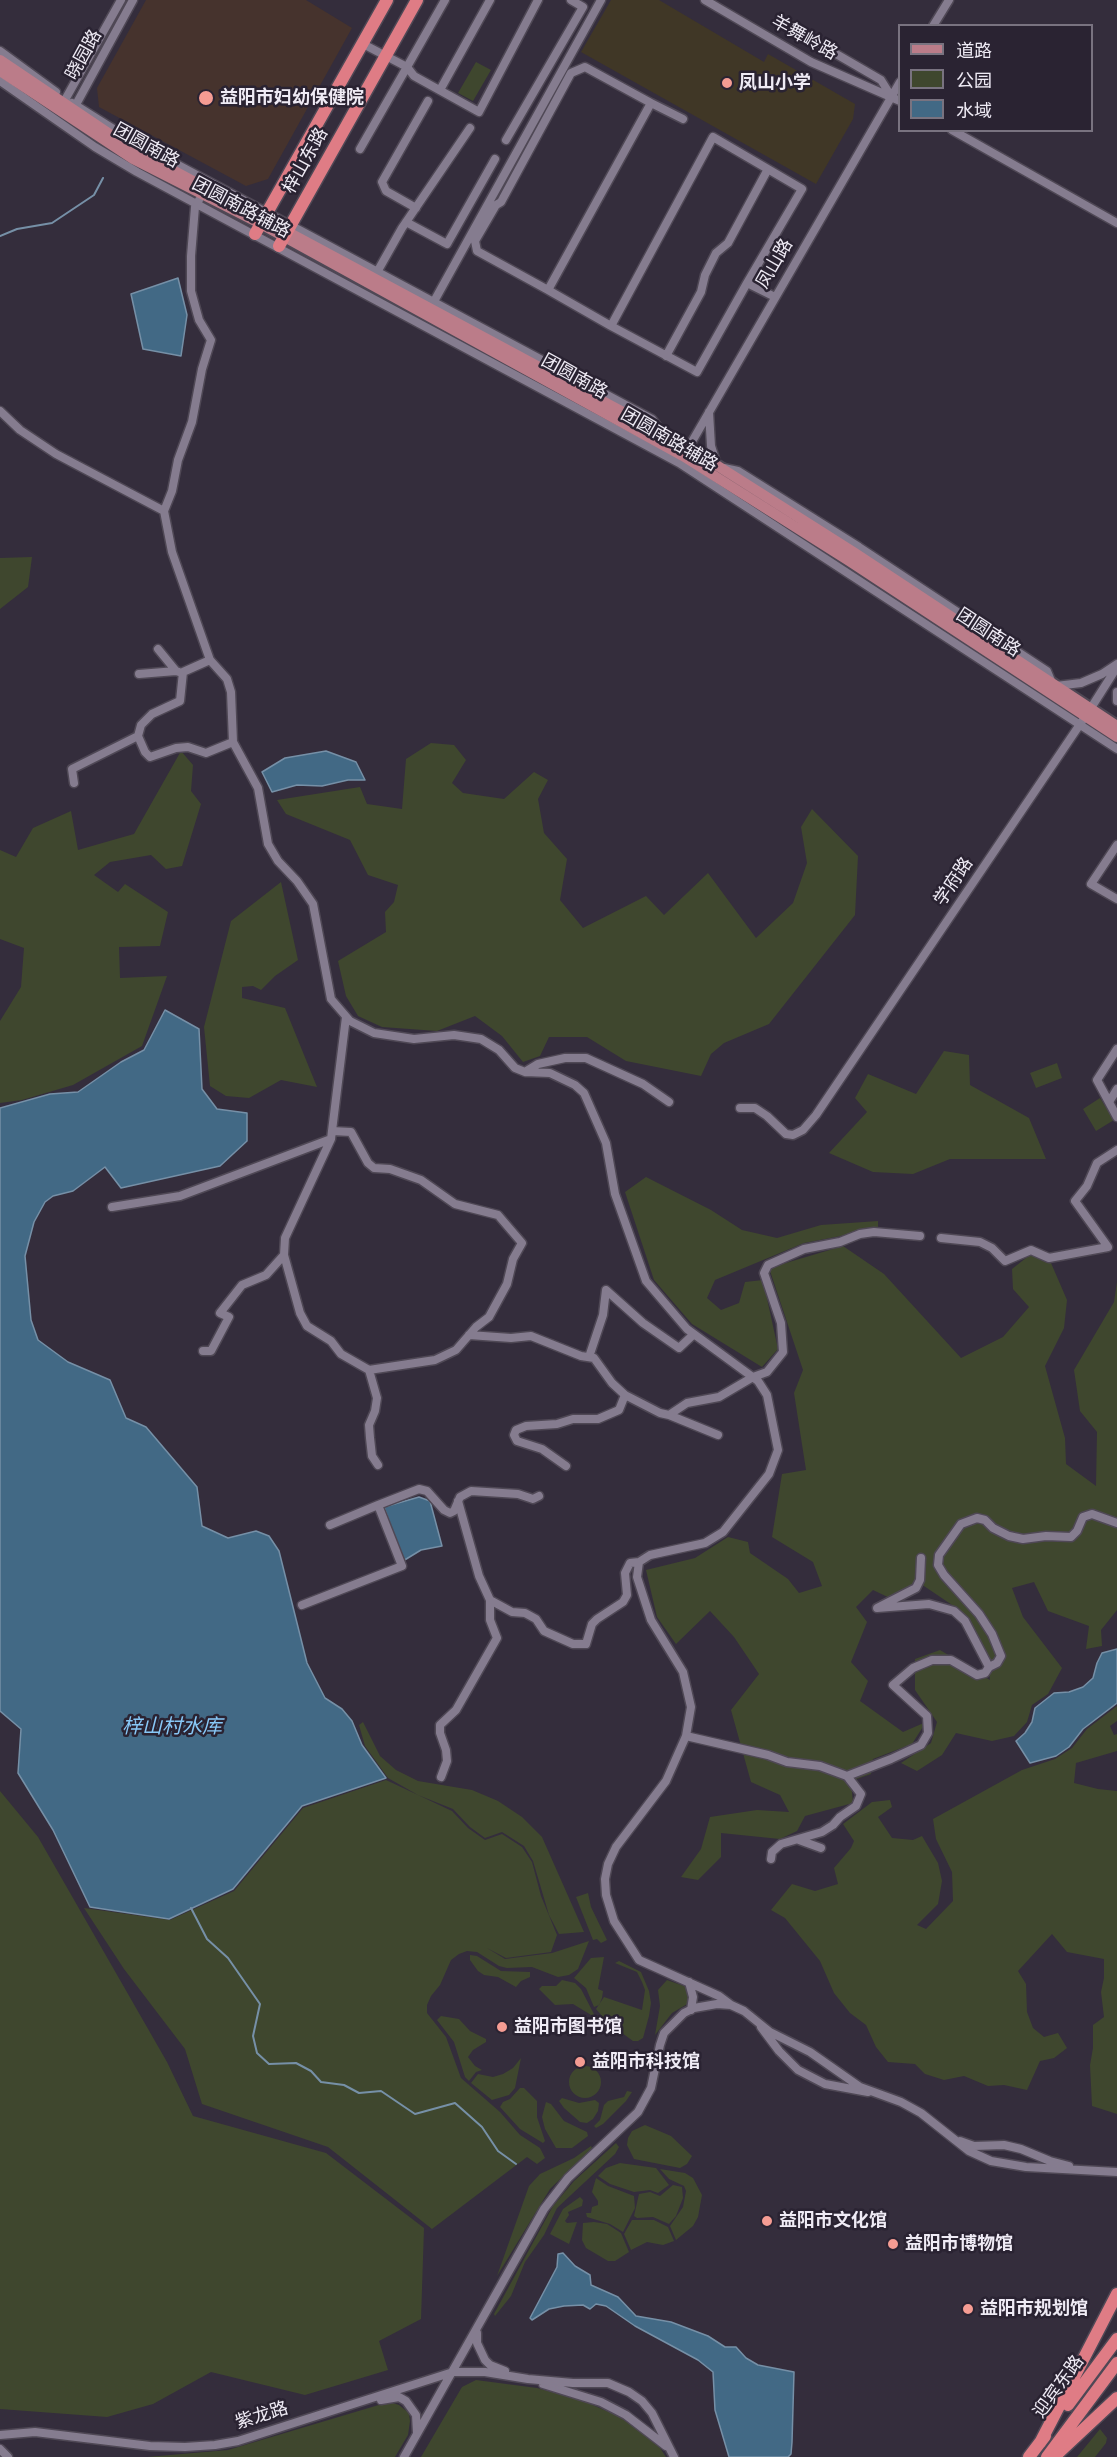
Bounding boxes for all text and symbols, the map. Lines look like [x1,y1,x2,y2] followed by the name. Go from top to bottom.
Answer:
[767,11,841,65] street label: 羊舞岭路
[898,24,1093,132] legend
[61,26,107,84] street label: 晓园路
[956,39,992,62] text: 道路
[956,69,992,92] text: 公园
[739,72,811,94] place label: 凤山小学
[720,76,734,90] marker: 凤山小学
[220,87,364,109] place label: 益阳市妇幼保健院
[197,89,215,107] marker: 益阳市妇幼保健院
[956,99,992,122] text: 水域
[109,119,183,173] street label: 团圆南路
[279,124,333,198] street label: 梓山东路
[188,173,294,243] street label: 团圆南路辅路
[752,235,798,293] street label: 凤山路
[537,350,611,404] street label: 团圆南路
[617,404,721,476] street label: 团圆南路辅路
[952,604,1024,662] street label: 团圆南路
[930,854,978,910] street label: 学府路
[122,1716,222,1740] water label: 梓山村水库
[514,2016,622,2038] place label: 益阳市图书馆
[495,2020,509,2034] marker: 益阳市图书馆
[592,2051,700,2073] place label: 益阳市科技馆
[573,2055,587,2069] marker: 益阳市科技馆
[779,2210,887,2232] place label: 益阳市文化馆
[760,2214,774,2228] marker: 益阳市文化馆
[905,2233,1013,2255] place label: 益阳市博物馆
[886,2237,900,2251] marker: 益阳市博物馆
[980,2298,1088,2320] place label: 益阳市规划馆
[961,2302,975,2316] marker: 益阳市规划馆
[1029,2352,1089,2422] street label: 迎宾东路
[233,2398,291,2434] street label: 紫龙路

